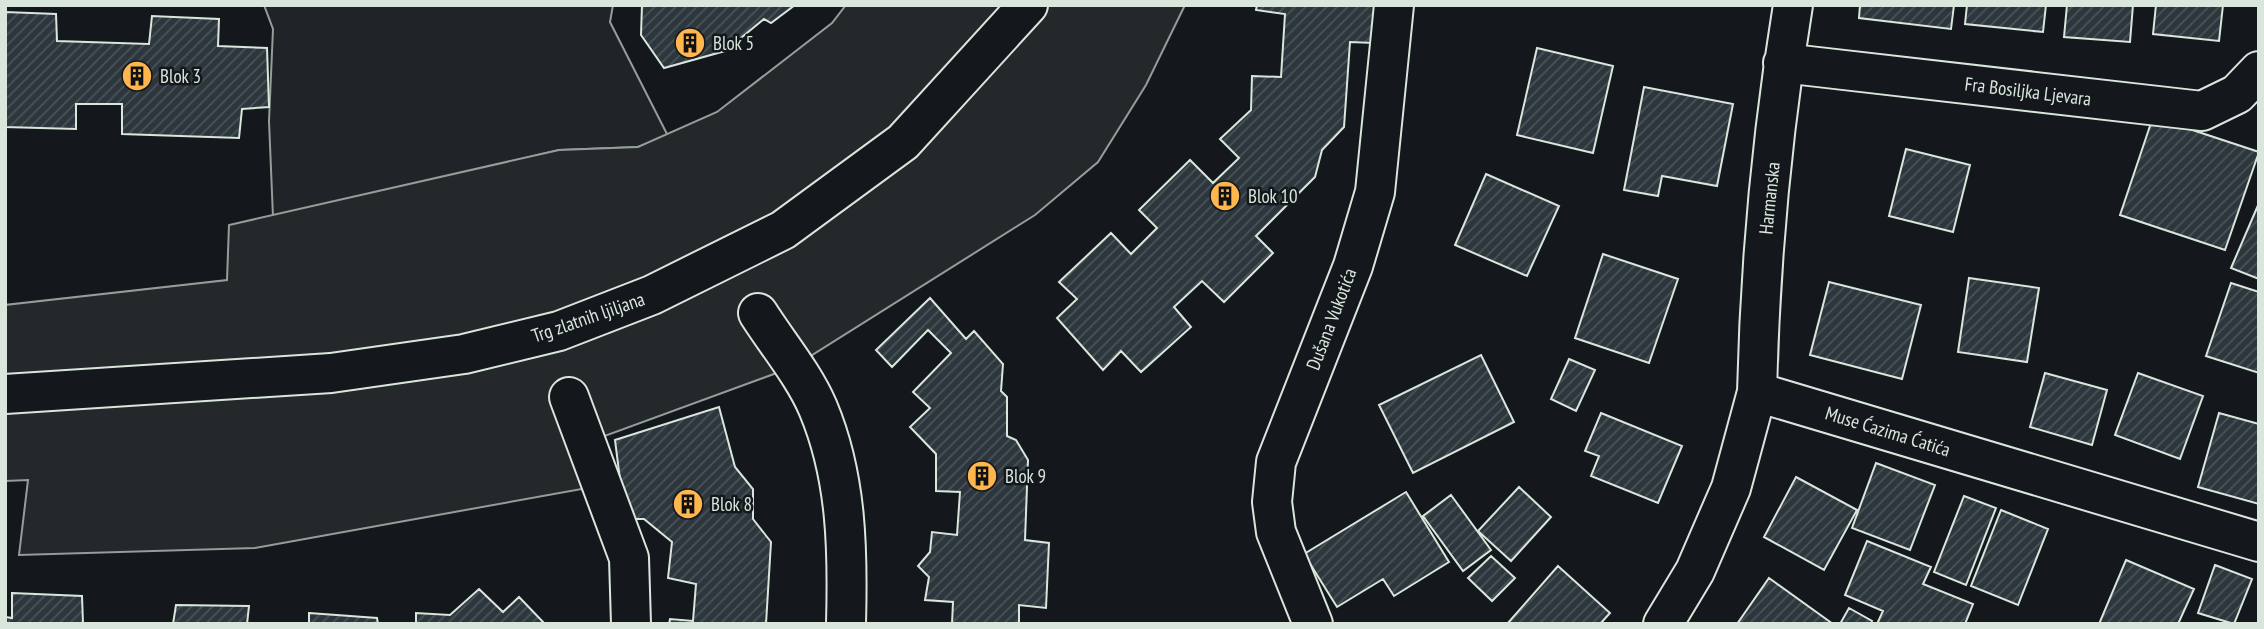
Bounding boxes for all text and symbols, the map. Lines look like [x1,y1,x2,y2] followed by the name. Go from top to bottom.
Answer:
[673,26,707,60] building icon: Blok 5
[713,31,754,55] place label: Blok 5
[120,59,154,93] building icon: Blok 3
[160,64,201,88] place label: Blok 3
[1963,71,2093,111] street label: Fra Bosiljka Ljevara
[1753,161,1785,235] street label: Harmanska
[1208,179,1242,213] building icon: Blok 10
[1248,184,1298,208] place label: Blok 10
[1301,265,1361,373] street label: Dušana Vukotića
[528,286,648,348] street label: Trg zlatnih ljiljana
[1823,401,1953,461] street label: Muse Ćazima Ćatića
[965,459,999,493] building icon: Blok 9
[1005,464,1046,488] place label: Blok 9
[671,487,705,521] building icon: Blok 8
[711,492,752,516] place label: Blok 8

